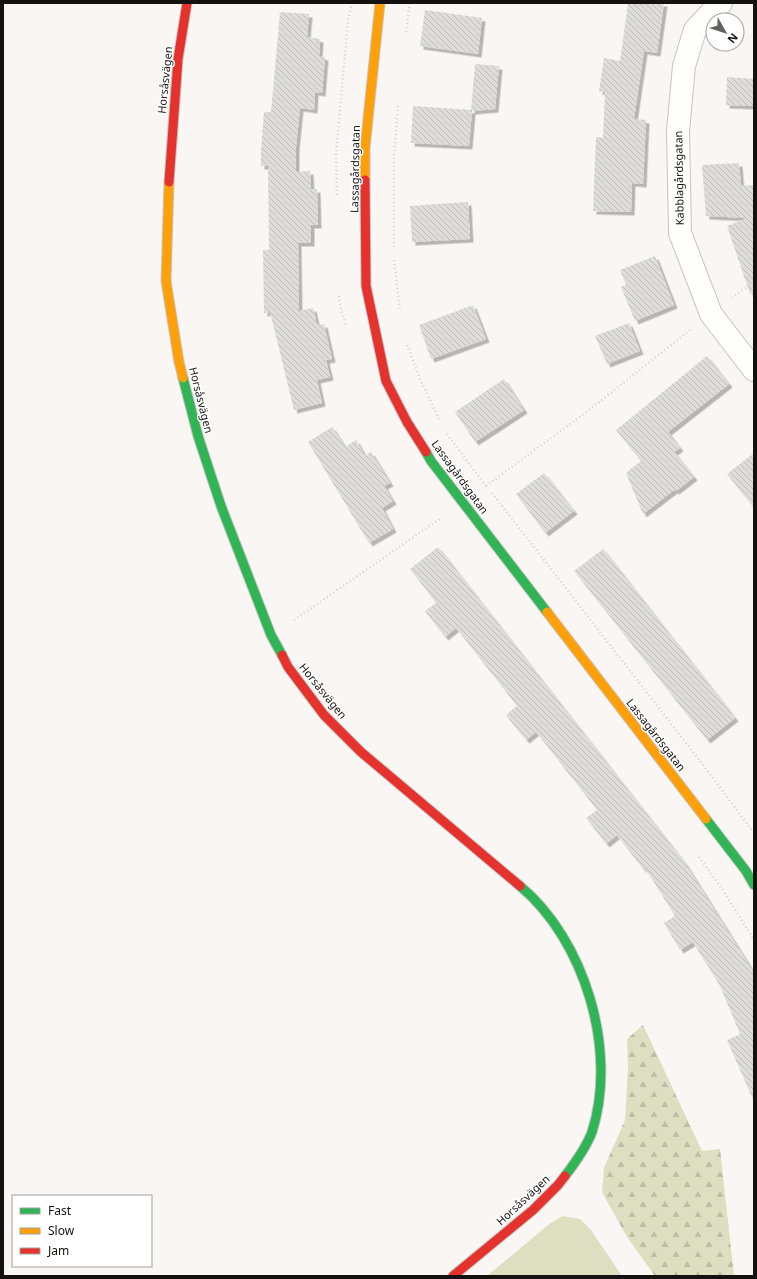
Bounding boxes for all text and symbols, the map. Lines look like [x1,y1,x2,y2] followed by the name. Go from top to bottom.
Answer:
[705,12,745,52] north arrow
[725,30,742,47] text: N
[154,46,175,114] street label: Horsåsvägen
[346,125,363,213] street label: Lassagårdsgatan
[670,131,687,225] street label: Kabblagårdsgatan
[186,365,217,434] street label: Horsåsvägen
[429,437,492,517] street label: Lassagårdsgatan
[296,660,350,722] street label: Horsåsvägen
[623,695,689,774] street label: Lassagårdsgatan
[493,1171,552,1228] street label: Horsåsvägen
[12,1195,152,1267] legend
[48,1202,72,1219] text: Fast
[48,1222,75,1239] text: Slow
[47,1242,69,1259] text: Jam

